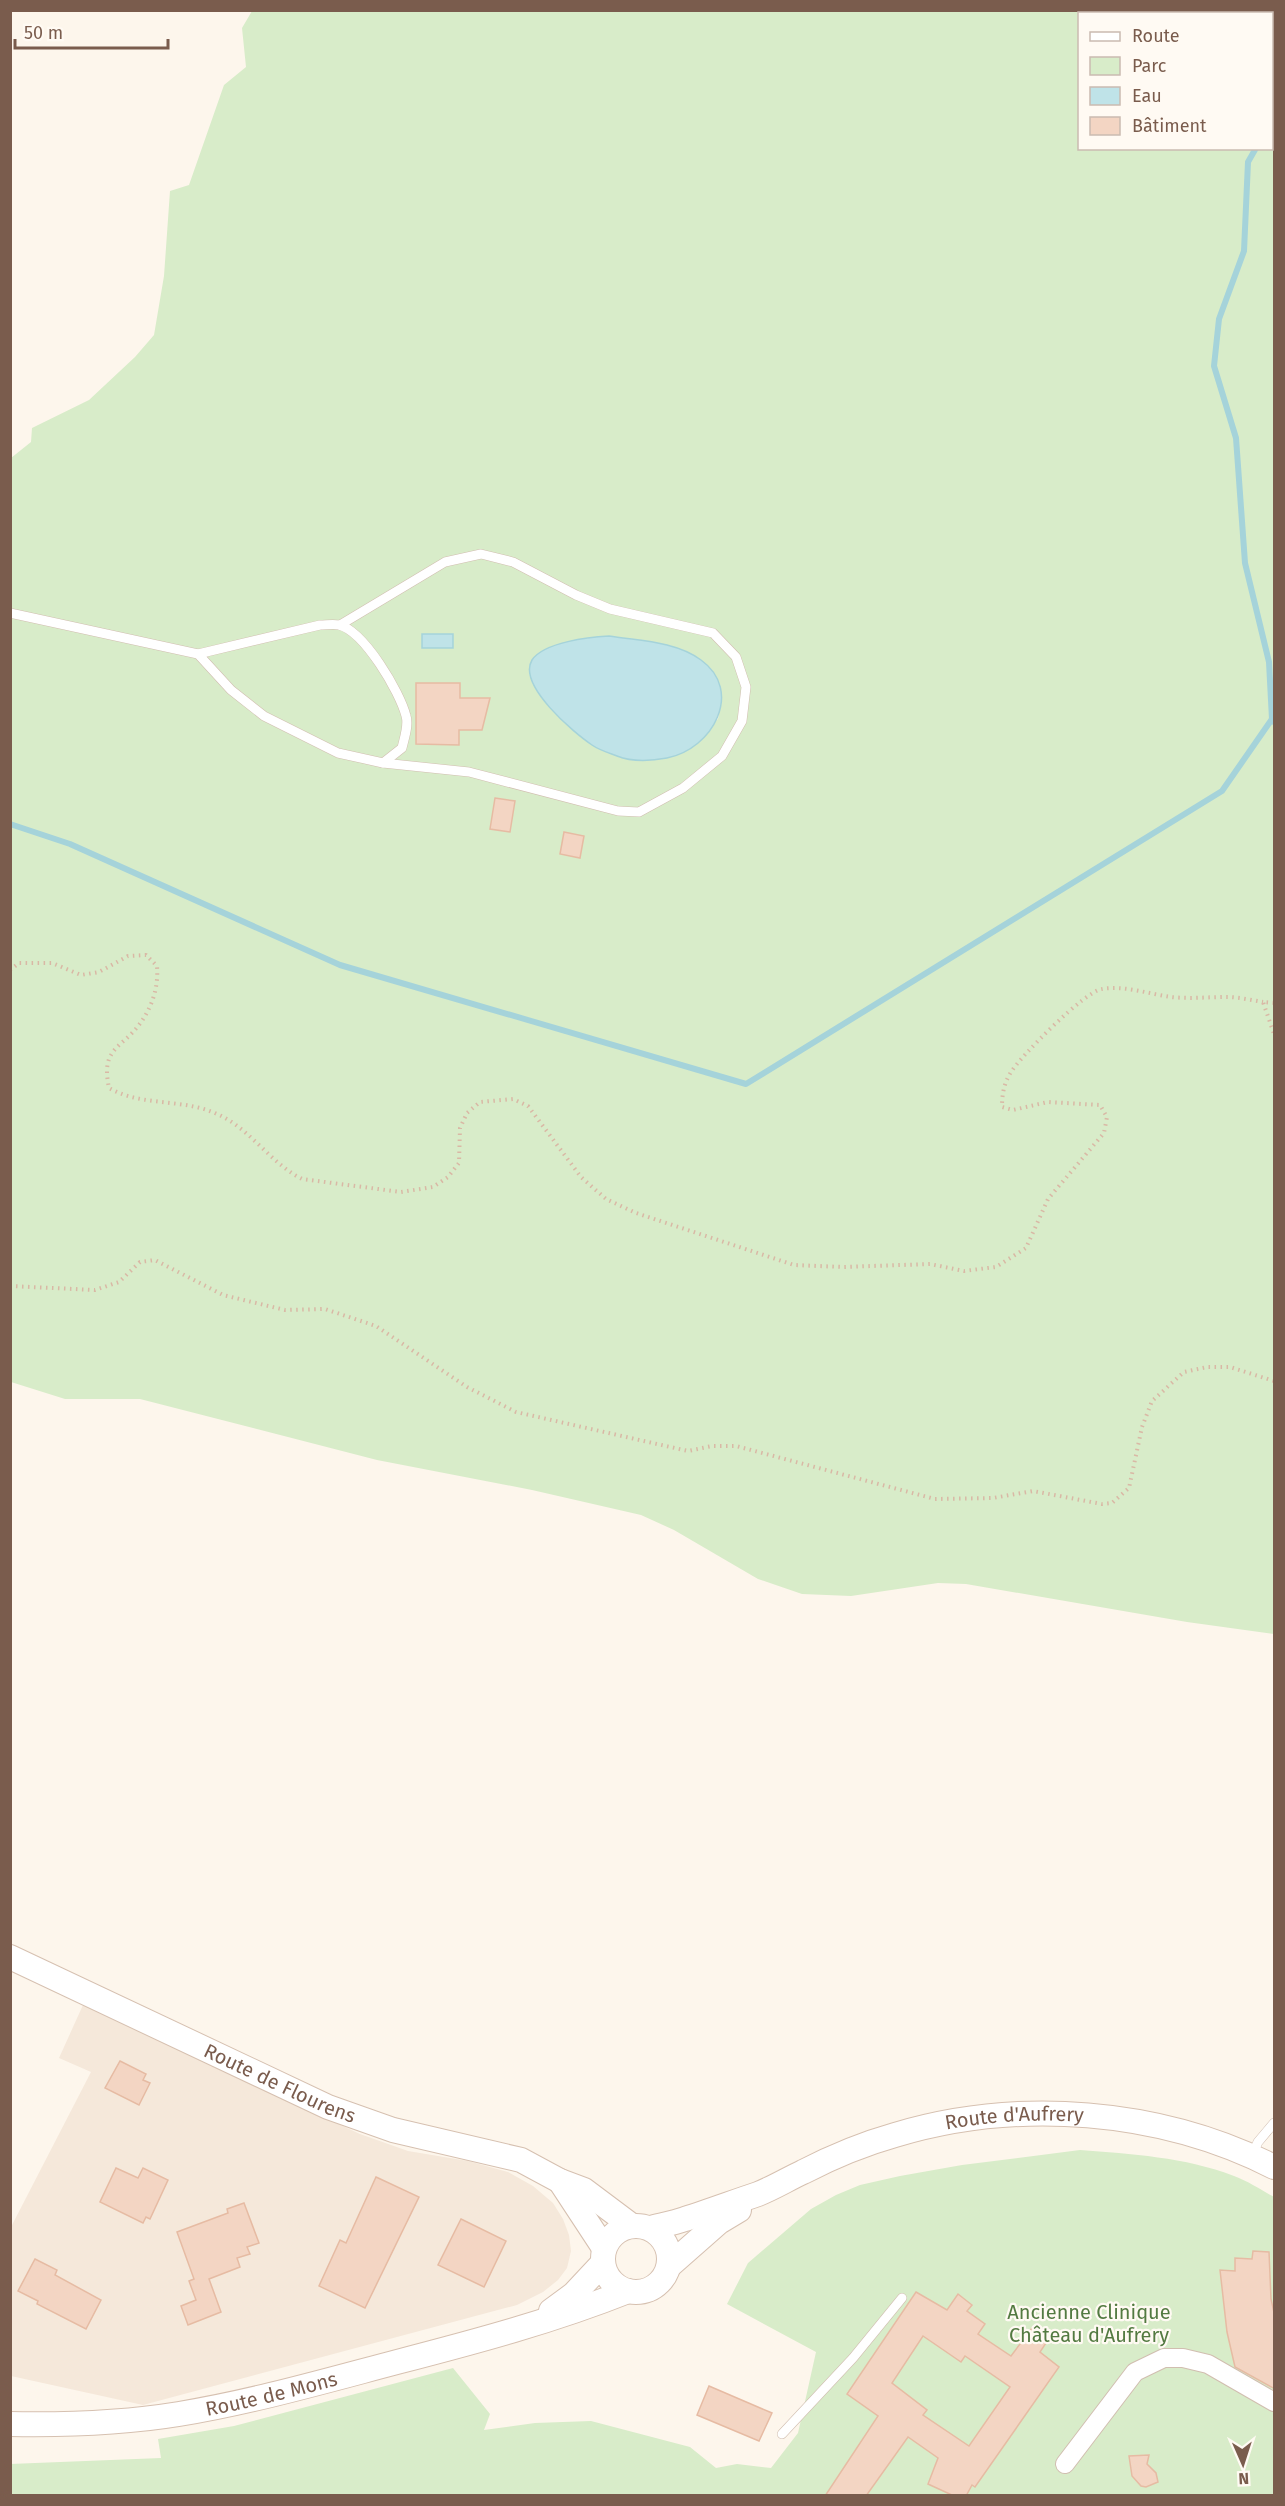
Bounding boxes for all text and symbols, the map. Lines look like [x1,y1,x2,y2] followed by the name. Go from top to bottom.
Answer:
[15,12,168,50] scale bar
[1078,12,1273,150] legend
[24,22,63,44] text: 50 m
[1132,25,1180,47] text: Route
[1132,55,1167,77] text: Parc
[1132,85,1162,107] text: Eau
[1132,115,1207,137] text: Bâtiment
[200,2038,359,2128] street label: Route de Flourens
[943,2102,1085,2135] street label: Route d'Aufrery
[1007,2300,1171,2347] park label: Ancienne Clinique Château d'Aufrery
[203,2366,340,2421] street label: Route de Mons
[1213,2434,1273,2494] north arrow
[1238,2469,1250,2488] text: N

